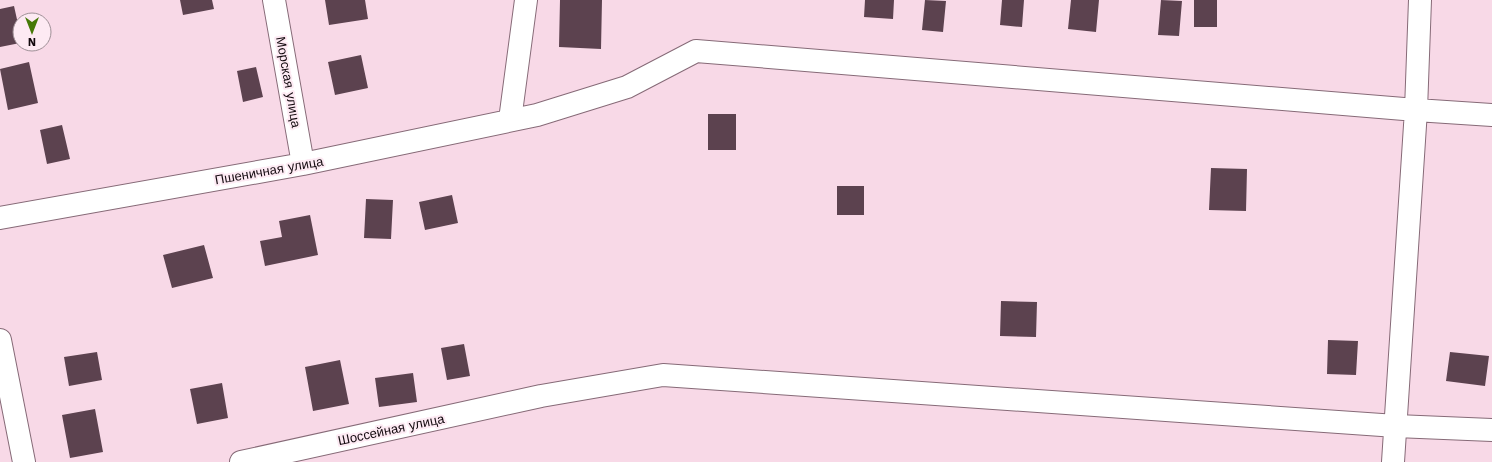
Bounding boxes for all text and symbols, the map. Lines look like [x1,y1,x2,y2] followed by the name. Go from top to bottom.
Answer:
[12,12,52,52] north arrow
[28,35,36,48] text: N
[273,35,304,130] street label: Морская улица
[214,153,325,187] street label: Пшеничная улица
[337,411,446,448] street label: Шоссейная улица

